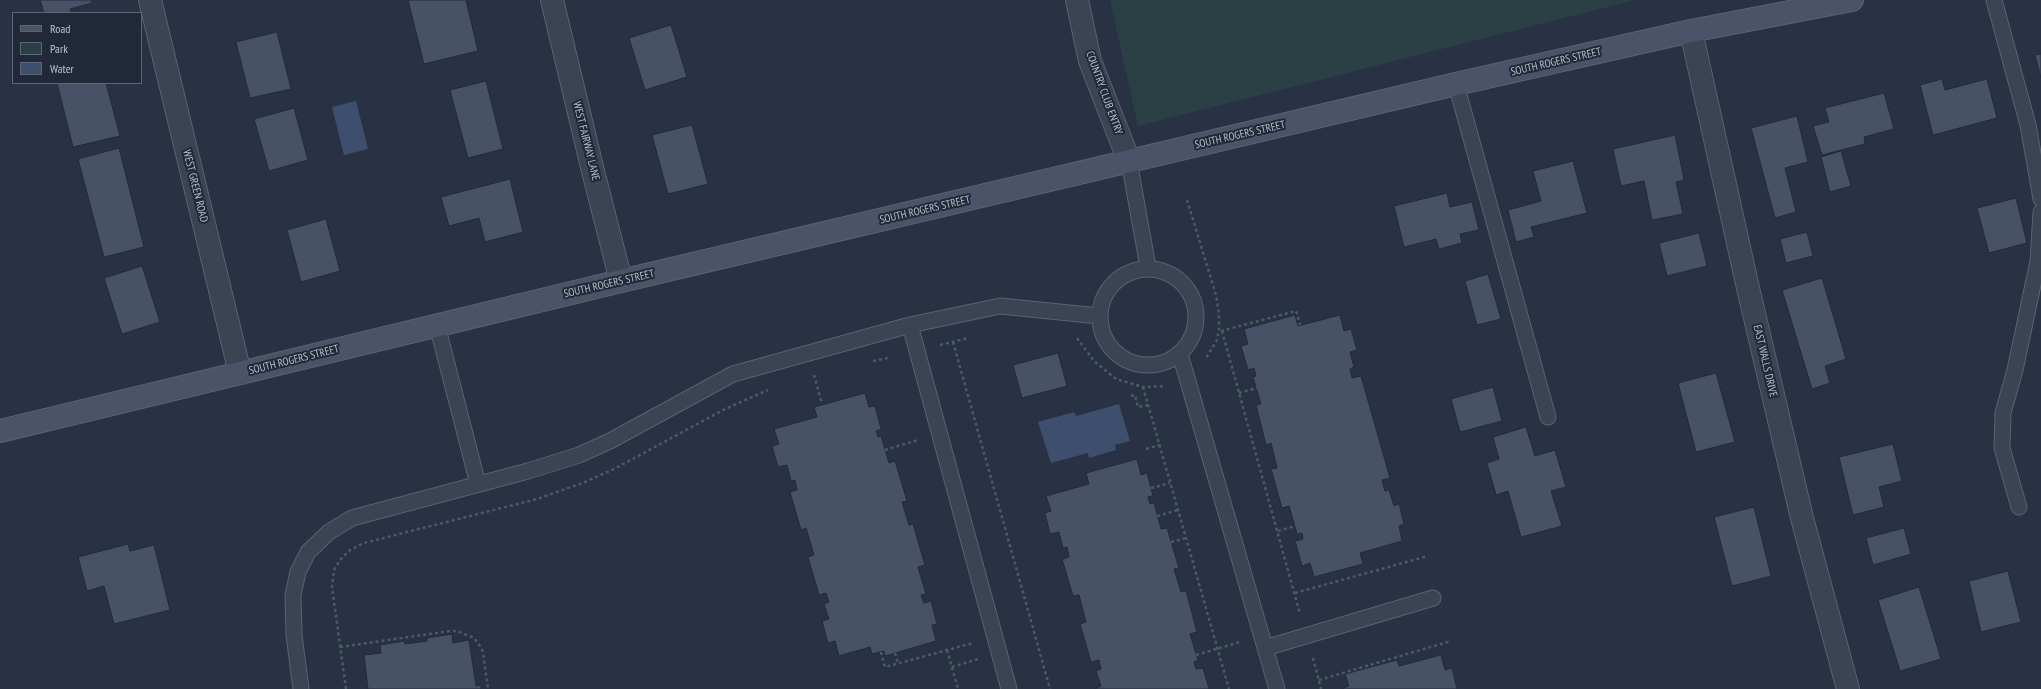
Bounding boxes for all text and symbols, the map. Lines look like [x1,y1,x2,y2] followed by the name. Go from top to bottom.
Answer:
[12,12,142,84] legend
[50,21,70,36] text: Road
[50,41,68,56] text: Park
[1510,45,1602,79] street label: SOUTH ROGERS STREET
[1083,50,1125,136] street label: COUNTRY CLUB ENTRY
[50,61,74,76] text: Water
[570,100,602,182] street label: WEST FAIRWAY LANE
[1194,118,1286,152] street label: SOUTH ROGERS STREET
[180,148,210,224] street label: WEST GREEN ROAD
[879,193,971,227] street label: SOUTH ROGERS STREET
[563,267,655,301] street label: SOUTH ROGERS STREET
[1750,324,1780,398] street label: EAST WALLS DRIVE
[248,342,340,378] street label: SOUTH ROGERS STREET

